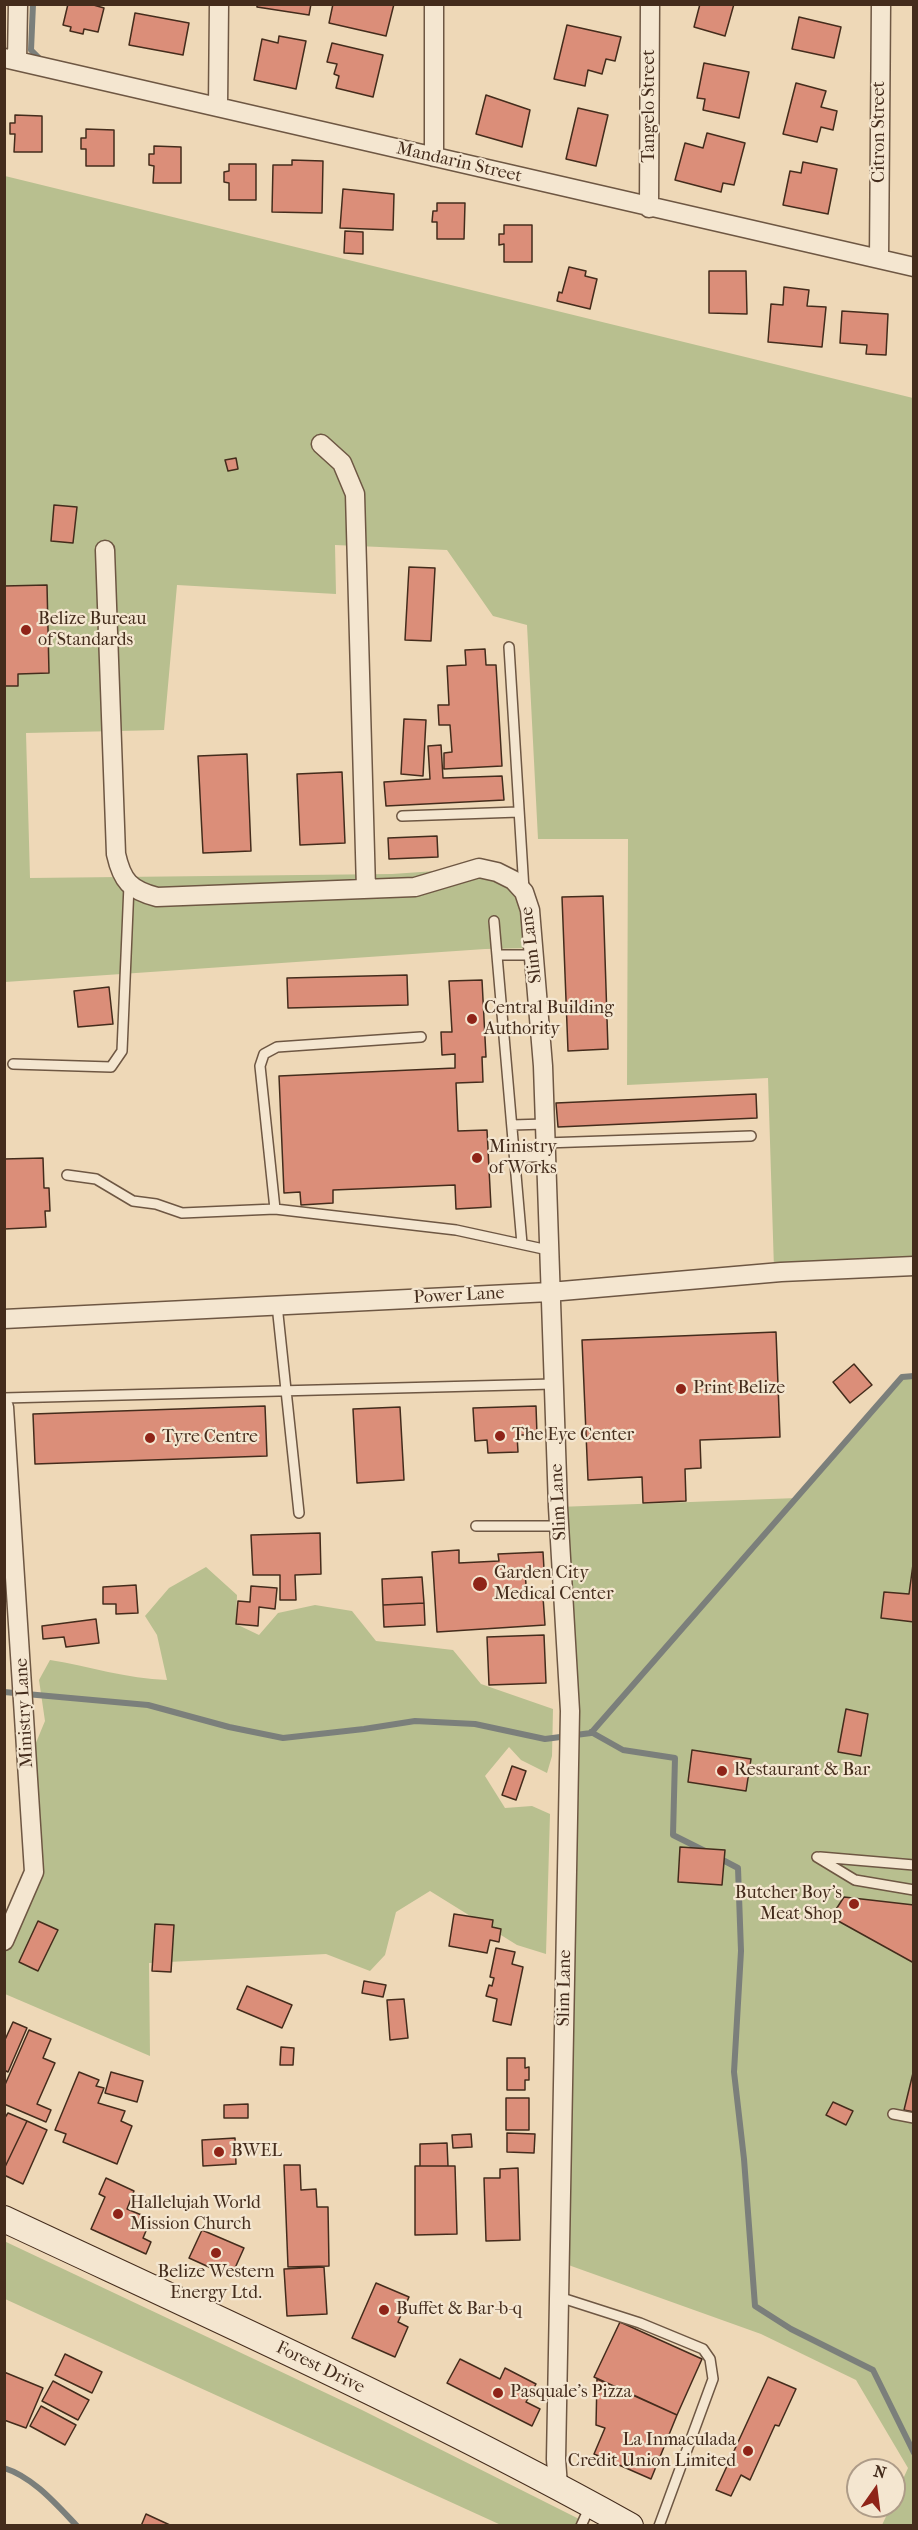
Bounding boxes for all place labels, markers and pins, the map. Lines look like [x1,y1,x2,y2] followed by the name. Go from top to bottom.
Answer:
[38,609,146,652] place label: Belize Bureau of Standards
[19,623,33,637] marker: Belize Bureau of Standards
[484,998,614,1040] place label: Central Building Authority
[465,1012,479,1026] marker: Central Building Authority
[489,1137,557,1180] place label: Ministry of Works
[470,1151,484,1165] marker: Ministry of Works
[693,1378,785,1400] place label: Print Belize
[674,1382,688,1396] marker: Print Belize
[512,1425,634,1447] place label: The Eye Center
[162,1427,258,1449] place label: Tyre Centre
[493,1429,507,1443] marker: The Eye Center
[143,1431,157,1445] marker: Tyre Centre
[494,1563,614,1606] place label: Garden City Medical Center
[471,1575,489,1593] marker: Garden City Medical Center
[734,1760,870,1782] place label: Restaurant & Bar
[715,1764,729,1778] marker: Restaurant & Bar
[735,1883,842,1926] place label: Butcher Boy's Meat Shop
[847,1897,861,1911] marker: Butcher Boy's Meat Shop
[231,2141,282,2163] place label: BWEL
[212,2145,226,2159] marker: BWEL
[130,2193,261,2236] place label: Hallelujah World Mission Church
[111,2207,125,2221] marker: Hallelujah World Mission Church
[209,2246,223,2260] marker: Belize Western Energy Ltd.
[157,2262,275,2304] place label: Belize Western Energy Ltd.
[396,2299,522,2321] place label: Buffet & Bar-b-q
[377,2303,391,2317] marker: Buffet & Bar-b-q
[510,2382,632,2404] place label: Pasquale's Pizza
[491,2386,505,2400] marker: Pasquale's Pizza
[568,2430,736,2472] place label: La Inmaculada Credit Union Limited
[741,2444,755,2458] marker: La Inmaculada Credit Union Limited

